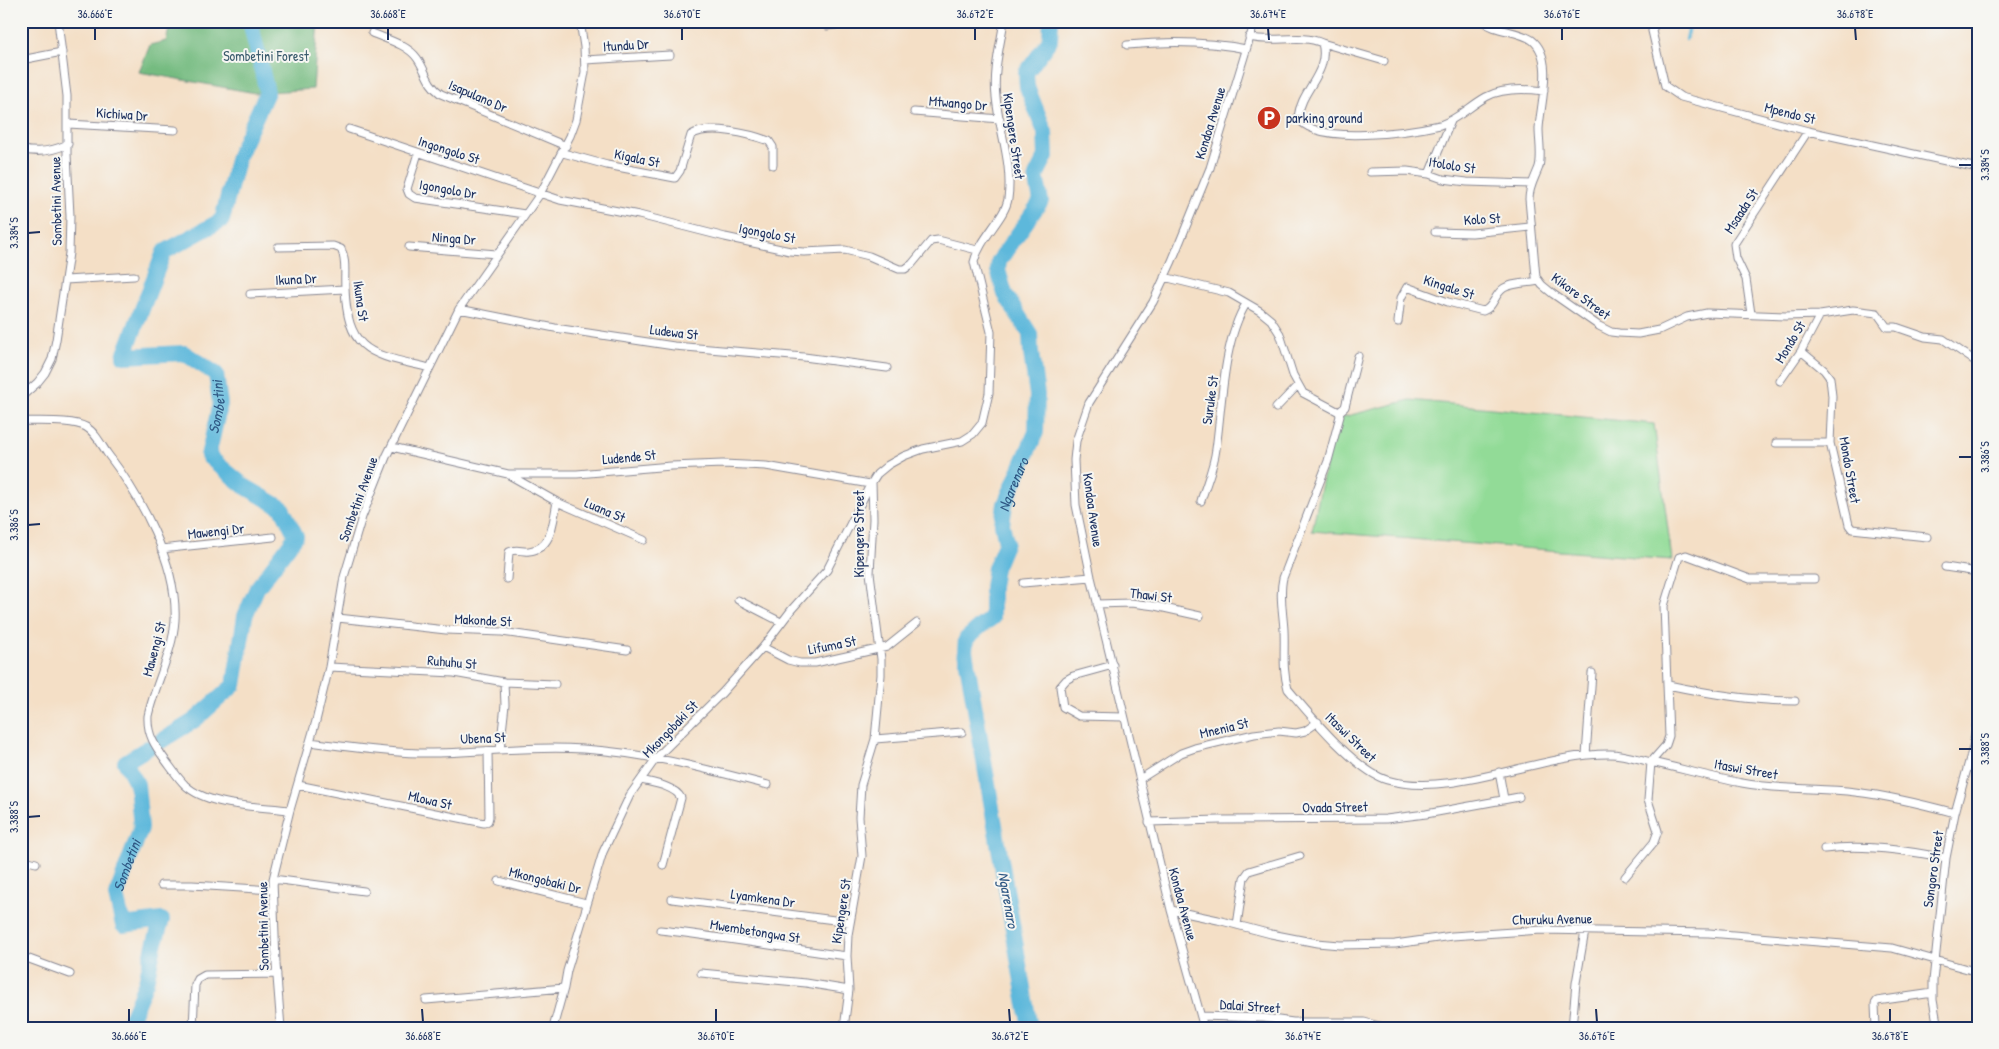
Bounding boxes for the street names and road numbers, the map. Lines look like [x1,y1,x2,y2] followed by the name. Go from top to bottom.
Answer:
[602,33,650,56] street label: Itundu Dr
[445,75,511,118] street label: Isapulano Dr
[1190,84,1230,161] street label: Kondoa Avenue
[928,90,989,116] street label: Mtwango Dr
[998,92,1030,181] street label: Kipengere Street
[1762,97,1818,129] street label: Mpendo St
[95,102,149,125] street label: Kichiwa Dr
[416,131,482,169] street label: Ingongolo St
[612,143,662,173] street label: Kigala St
[1427,151,1477,178] street label: Itololo St
[45,156,66,246] street label: Sombetini Avenue
[418,174,479,204] street label: Igongolo Dr
[1719,184,1762,237] street label: Msaada St
[1463,208,1501,229] street label: Kolo St
[737,218,797,248] street label: Igongolo St
[431,226,477,250] street label: Ninga Dr
[275,268,318,289] street label: Ikuna Dr
[1548,268,1615,324] street label: Kikore Street
[1421,269,1477,305] street label: Kingale St
[349,279,374,323] street label: Ikuna St
[1770,317,1810,366] street label: Mondo St
[649,319,699,344] street label: Ludewa St
[1197,374,1222,425] street label: Suruke St
[1835,435,1866,505] street label: Mondo Street
[601,445,657,468] street label: Ludende St
[333,453,382,544] street label: Sombetini Avenue
[1079,472,1108,549] street label: Kondoa Avenue
[849,490,869,577] street label: Kipengere Street
[582,492,629,527] street label: Luana St
[187,518,246,544] street label: Mawengi Dr
[1129,583,1173,607] street label: Thawi St
[454,609,512,630] street label: Makonde St
[137,619,171,679] street label: Mawengi St
[806,631,858,658] street label: Lifuma St
[427,650,478,673] street label: Ruhuhu St
[638,696,703,762] street label: Mkongobaki St
[1322,707,1381,766] street label: Itaswi Street
[1198,713,1250,742] street label: Mnenia St
[460,727,506,748] street label: Ubena St
[1713,754,1780,783] street label: Itaswi Street
[406,785,454,814] street label: Mlowa St
[1302,796,1368,817] street label: Ovada Street
[1918,829,1948,909] street label: Songoro Street
[507,861,584,899] street label: Mkongobaki Dr
[1165,865,1202,943] street label: Kondoa Avenue
[826,877,856,945] street label: Kipengere St
[252,881,273,971] street label: Sombetini Avenue
[730,884,797,912] street label: Lyamkena Dr
[1512,908,1593,929] street label: Churuku Avenue
[709,914,802,948] street label: Mwembetongwa St
[1219,994,1281,1017] street label: Dalai Street

